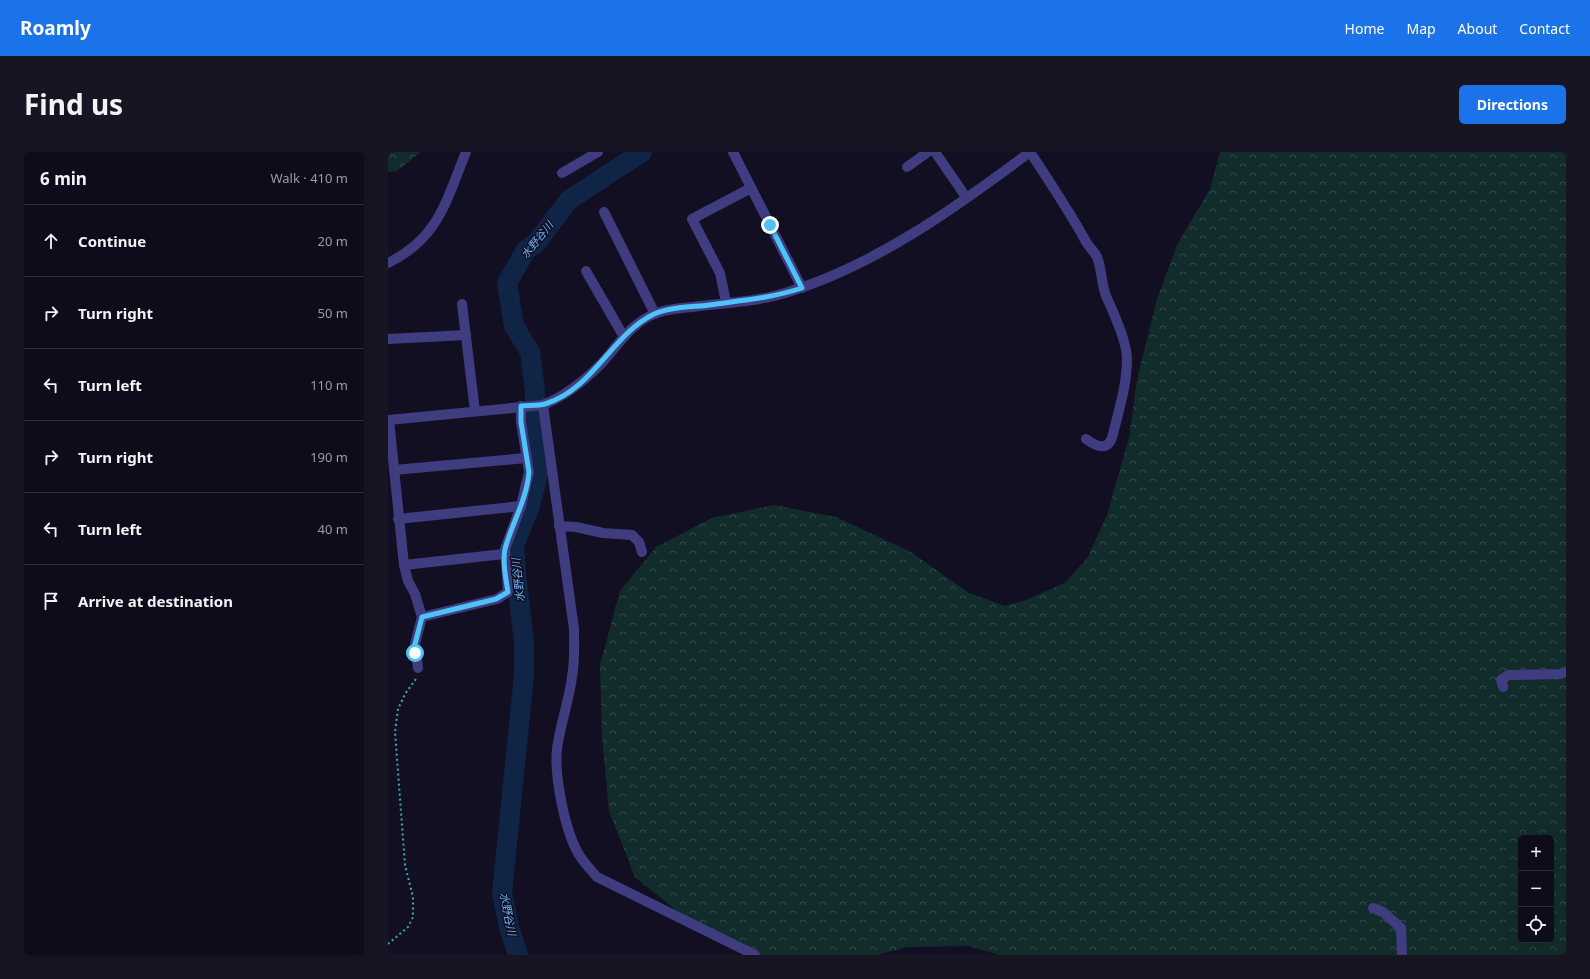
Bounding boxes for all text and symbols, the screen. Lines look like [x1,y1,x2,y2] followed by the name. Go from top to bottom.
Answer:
[20,15,91,41] text: Roamly
[1345,19,1384,38] text: Home
[1406,19,1436,38] text: Map
[1458,19,1497,38] text: About
[1519,19,1570,38] text: Contact
[24,85,123,123] text: Find us
[1459,85,1566,124] button: Directions
[40,167,87,190] text: 6 min
[270,169,348,187] text: Walk · 410 m
[761,216,779,234] route end
[517,217,557,262] water label: 水野谷川
[40,230,62,252] icon: ahead
[78,231,146,251] text: Continue
[318,232,348,250] text: 20 m
[40,302,62,324] icon: right
[78,303,153,323] text: Turn right
[318,304,348,322] text: 50 m
[40,374,62,396] icon: left
[78,375,142,395] text: Turn left
[310,376,348,394] text: 110 m
[40,446,62,468] icon: right
[78,447,153,467] text: Turn right
[310,448,348,466] text: 190 m
[40,518,62,540] icon: left
[78,519,142,539] text: Turn left
[318,520,348,538] text: 40 m
[508,556,527,603] water label: 水野谷川
[40,590,62,612] icon: arrive
[78,591,233,611] text: Arrive at destination
[406,644,424,662] route start
[1518,835,1554,943] map controls
[1518,835,1554,871] button: +
[1518,871,1554,907] button: −
[497,891,520,938] water label: 水野谷川
[1518,907,1554,943] button: locate

